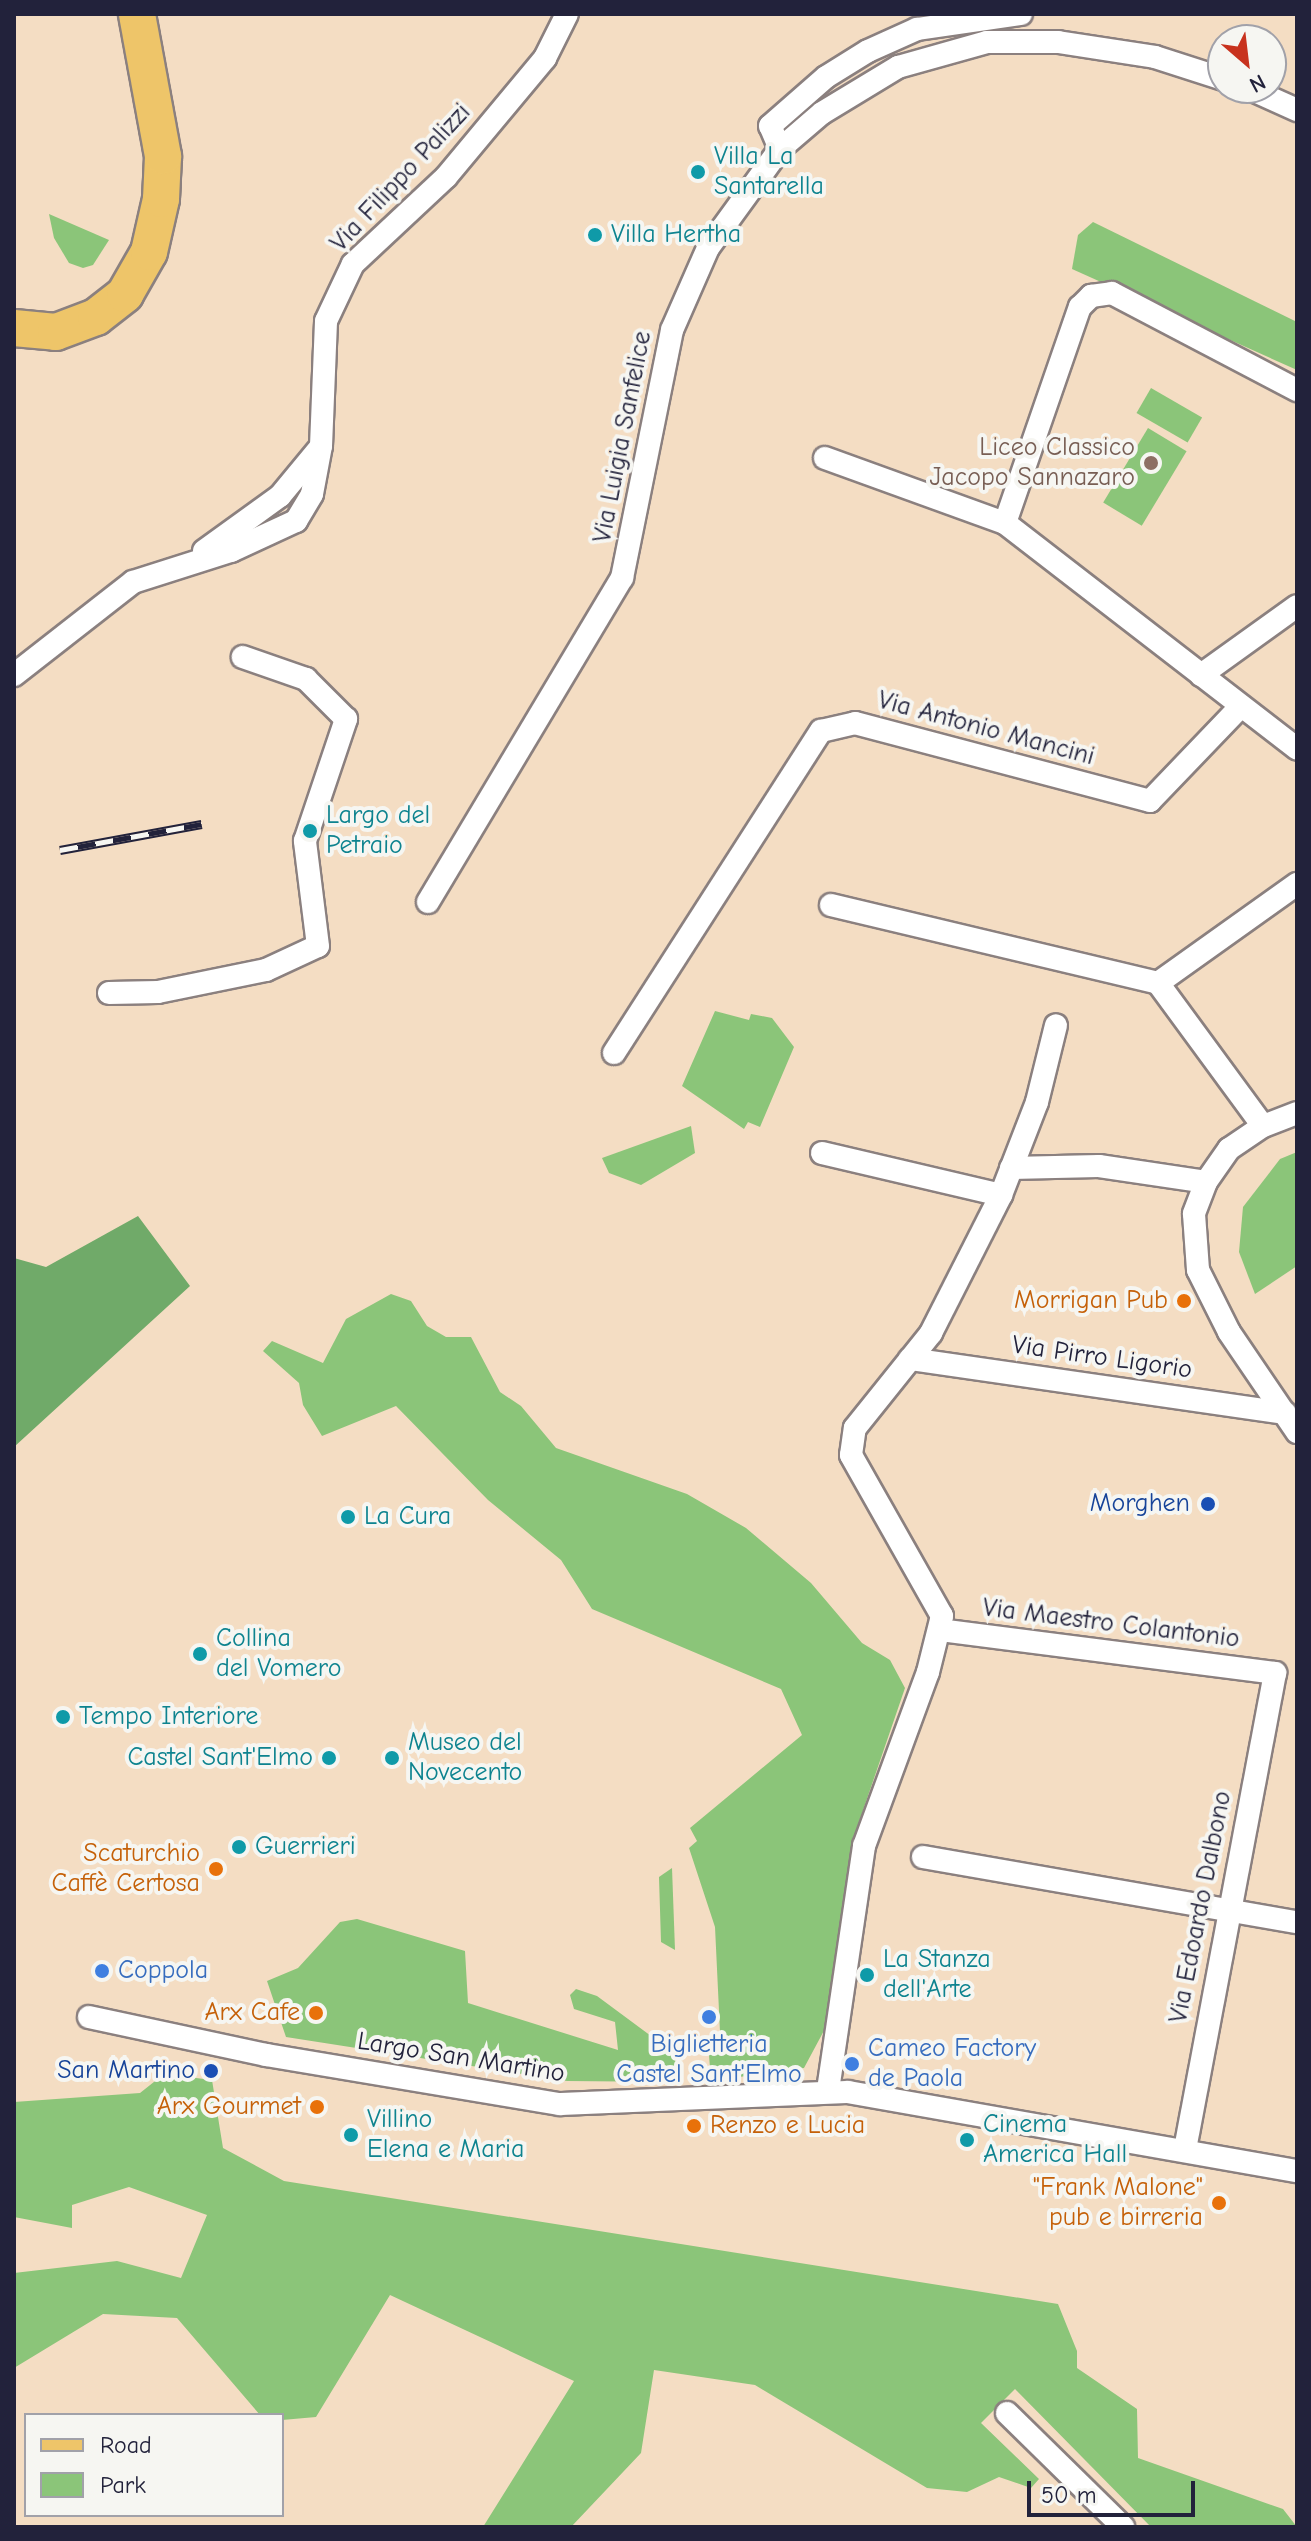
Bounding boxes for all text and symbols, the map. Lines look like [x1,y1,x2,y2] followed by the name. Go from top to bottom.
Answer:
[1207,24,1287,104] north arrow
[1245,69,1270,98] text: N
[324,97,478,259] street label: Via Filippo Palizzi
[714,141,824,202] place label: Villa La Santarella
[689,163,707,181] marker: Villa La Santarella
[611,219,741,251] place label: Villa Hertha
[586,226,604,244] marker: Villa Hertha
[587,329,659,545] street label: Via Luigia Sanfelice
[929,432,1135,494] place label: Liceo Classico Jacopo Sannazaro
[1142,454,1160,472] marker: Liceo Classico Jacopo Sannazaro
[874,685,1098,773] street label: Via Antonio Mancini
[326,800,430,862] place label: Largo del Petraio
[301,822,319,840] marker: Largo del Petraio
[1014,1285,1168,1317] place label: Morrigan Pub
[1175,1292,1193,1310] marker: Morrigan Pub
[1010,1330,1194,1386] street label: Via Pirro Ligorio
[1090,1488,1190,1520] place label: Morghen
[1197,1493,1219,1515] marker: Morghen
[364,1501,451,1533] place label: La Cura
[339,1508,357,1526] marker: La Cura
[981,1593,1241,1655] street label: Via Maestro Colantonio
[216,1623,341,1684] place label: Collina del Vomero
[191,1645,209,1663] marker: Collina del Vomero
[79,1701,258,1733] place label: Tempo Interiore
[54,1708,72,1726] marker: Tempo Interiore
[408,1727,522,1788] place label: Museo del Novecento
[127,1742,313,1774] place label: Castel Sant'Elmo
[320,1749,338,1767] marker: Castel Sant'Elmo
[383,1749,401,1767] marker: Museo del Novecento
[1163,1788,1239,2026] street label: Via Edoardo Dalbono
[255,1831,356,1863] place label: Guerrieri
[51,1838,200,1900] place label: Scaturchio Caffè Certosa
[230,1838,248,1856] marker: Guerrieri
[207,1860,225,1878] marker: Scaturchio Caffè Certosa
[883,1944,991,2006] place label: La Stanza dell'Arte
[118,1955,208,1987] place label: Coppola
[93,1962,111,1980] marker: Coppola
[858,1966,876,1984] marker: La Stanza dell'Arte
[204,1997,300,2029] place label: Arx Cafe
[307,2004,325,2022] marker: Arx Cafe
[700,2008,718,2026] marker: Biglietteria Castel Sant'Elmo
[355,2026,567,2090] street label: Largo San Martino
[616,2029,802,2090] place label: Biglietteria Castel Sant'Elmo
[868,2033,1036,2094] place label: Cameo Factory de Paola
[57,2055,195,2087] place label: San Martino
[843,2055,861,2073] marker: Cameo Factory de Paola
[202,2062,220,2080] marker: San Martino
[157,2091,301,2123] place label: Arx Gourmet
[308,2098,326,2116] marker: Arx Gourmet
[367,2104,524,2166] place label: Villino Elena e Maria
[983,2109,1127,2170] place label: Cinema America Hall
[710,2110,865,2142] place label: Renzo e Lucia
[685,2117,703,2135] marker: Renzo e Lucia
[342,2126,360,2144] marker: Villino Elena e Maria
[958,2131,976,2149] marker: Cinema America Hall
[1033,2172,1203,2234] place label: "Frank Malone" pub e birreria
[1210,2194,1228,2212] marker: "Frank Malone" pub e birreria
[24,2413,284,2517] legend
[100,2431,152,2459] text: Road
[1031,2465,1199,2515] scale bar
[100,2471,146,2499] text: Park
[1041,2481,1097,2509] text: 50 m

